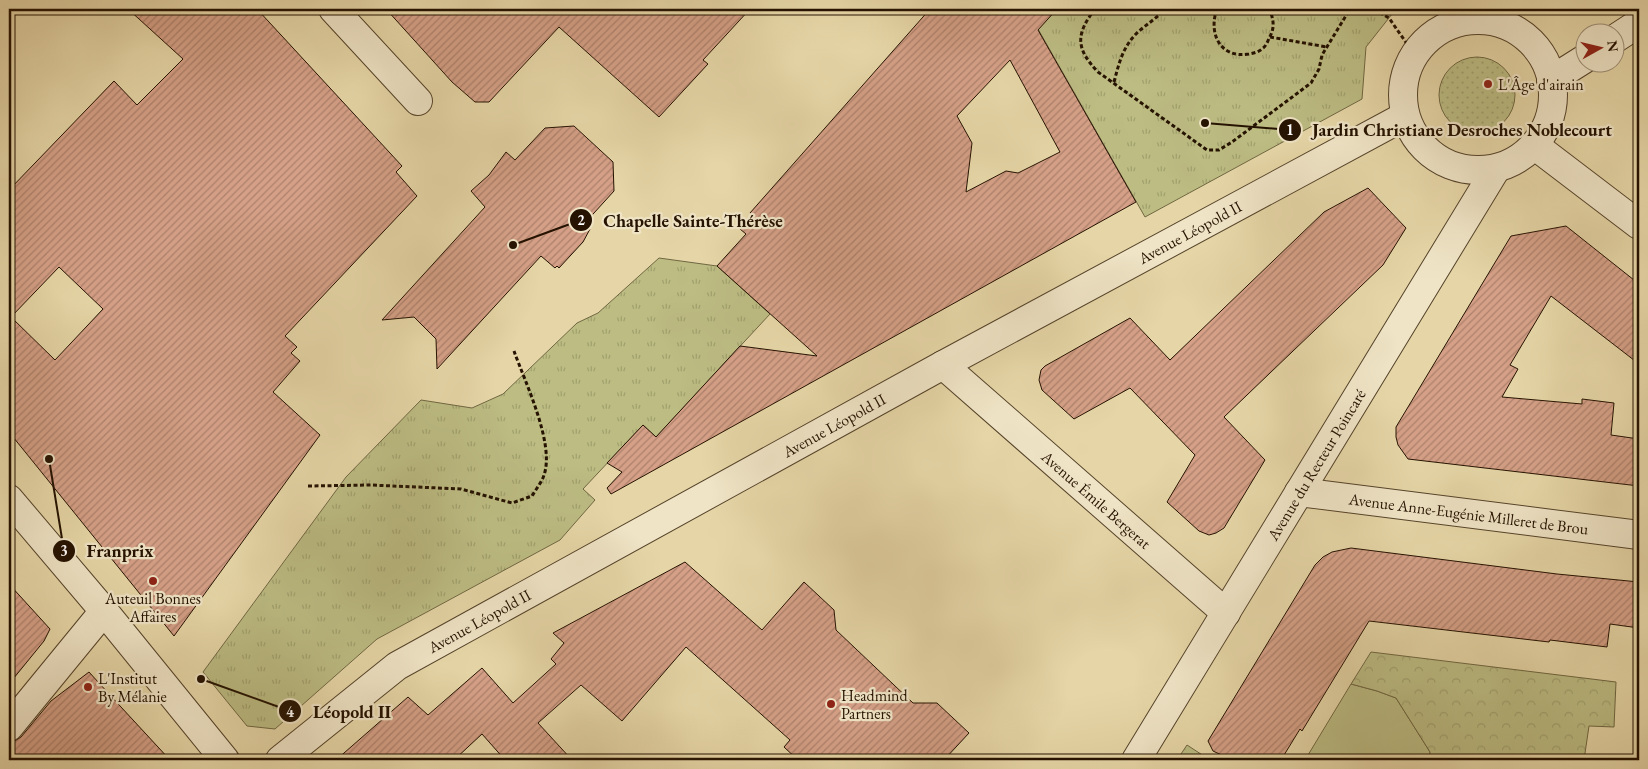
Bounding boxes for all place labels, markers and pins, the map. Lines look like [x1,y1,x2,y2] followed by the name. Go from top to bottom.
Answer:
[1498,74,1584,95] place label: L'Âge d'airain
[1482,78,1494,90] marker: L'Âge d'airain
[1277,114,1622,147] callout: Jardin Christiane Desroches Noblecourt
[569,204,793,237] callout: Chapelle Sainte-Thérèse
[51,534,163,567] callout: Franprix
[147,575,159,587] marker: Auteuil Bonnes Affaires
[104,588,201,627] place label: Auteuil Bonnes Affaires
[98,668,167,707] place label: L'Institut By Mélanie
[82,681,94,693] marker: L'Institut By Mélanie
[841,685,908,724] place label: Headmind Partners
[277,695,401,728] callout: Léopold II
[825,698,837,710] marker: Headmind Partners

